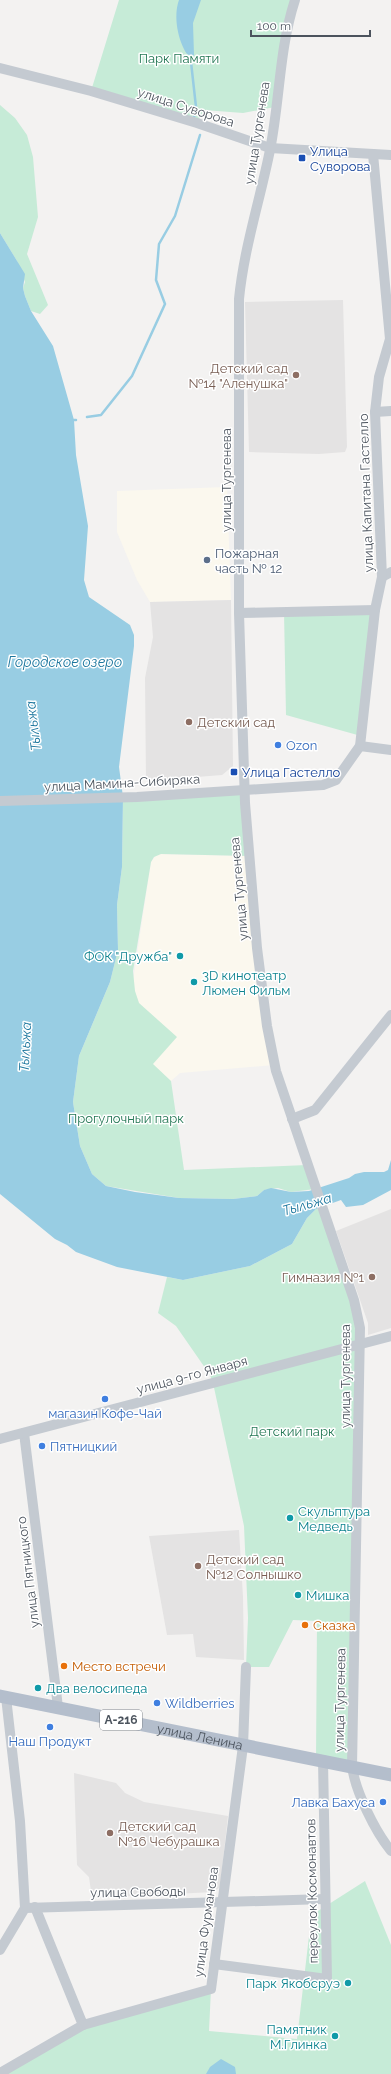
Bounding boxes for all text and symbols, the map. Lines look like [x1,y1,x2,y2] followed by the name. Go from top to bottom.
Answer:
[251,12,370,38] scale bar
[257,19,291,33] text: 100 m
[139,51,219,66] park label: Парк Памяти
[241,81,273,185] street label: улица Тургенева
[136,84,236,130] street label: улица Суворова
[310,144,370,174] place label: Улица Суворова
[297,153,307,163] marker: Улица Суворова
[188,361,288,391] place label: Детский сад №14 "Аленушка"
[291,370,301,380] marker: Детский сад №14 "Аленушка"
[356,413,376,573] street label: улица Капитана Гастелло
[219,428,234,532] street label: улица Тургенева
[215,546,282,576] place label: Пожарная часть № 12
[202,555,212,565] marker: Пожарная часть № 12
[8,654,122,670] water label: Городское озеро
[22,700,44,752] water label: Тыльжа
[197,715,275,730] place label: Детский сад
[184,717,194,727] marker: Детский сад
[286,738,317,753] place label: Ozon
[273,740,283,750] marker: Ozon
[242,765,341,780] place label: Улица Гастелло
[229,767,239,777] marker: Улица Гастелло
[44,771,200,795] street label: улица Мамина-Сибиряка
[227,837,251,941] street label: улица Тургенева
[84,949,172,964] place label: ФОК "Дружба"
[175,951,185,961] marker: ФОК "Дружба"
[202,968,290,998] place label: 3D кинотеатр Люмен Фильм
[189,977,199,987] marker: 3D кинотеатр Люмен Фильм
[16,1022,34,1072] water label: Тыльжа
[68,1111,184,1126] park label: Прогулочный парк
[281,1189,333,1219] water label: Тыльжа
[282,1270,364,1285] place label: Гимназия №1
[367,1272,377,1282] marker: Гимназия №1
[338,1324,353,1428] street label: улица Тургенева
[135,1353,249,1397] street label: улица 9-го Января
[100,1394,110,1404] marker: магазин Кофе-Чай
[48,1406,162,1421] place label: магазин Кофе-Чай
[249,1424,335,1439] park label: Детский парк
[50,1439,117,1454] place label: Пятницкий
[37,1441,47,1451] marker: Пятницкий
[298,1504,370,1534] place label: Скульптура Медведь
[285,1513,295,1523] marker: Скульптура Медведь
[14,1515,42,1629] street label: улица Пятницкого
[206,1552,302,1582] place label: Детский сад №12 Солнышко
[193,1561,203,1571] marker: Детский сад №12 Солнышко
[306,1588,349,1603] place label: Мишка
[293,1590,303,1600] marker: Мишка
[313,1618,356,1633] place label: Сказка
[300,1620,310,1630] marker: Сказка
[332,1648,348,1752] street label: улица Тургенева
[72,1659,166,1674] place label: Место встречи
[59,1661,69,1671] marker: Место встречи
[46,1681,147,1696] place label: Два велосипеда
[33,1683,43,1693] marker: Два велосипеда
[165,1696,235,1711] place label: Wildberries
[152,1698,162,1708] marker: Wildberries
[100,1710,142,1730] road number: А-216
[156,1720,244,1752] street label: улица Ленина
[45,1722,55,1732] marker: Наш Продукт
[9,1734,91,1749] place label: Наш Продукт
[291,1795,375,1810] place label: Лавка Бахуса
[378,1797,388,1807] marker: Лавка Бахуса
[303,1818,321,1964] street label: переулок Космонавтов
[118,1819,220,1849] place label: Детский сад №16 Чебурашка
[105,1828,115,1838] marker: Детский сад №16 Чебурашка
[191,1866,221,1978] street label: улица Фурманова
[90,1884,186,1900] street label: улица Свободы
[246,1976,340,1991] place label: Парк Якобсруэ
[343,1978,353,1988] marker: Парк Якобсруэ
[267,2022,327,2052] place label: Памятник М.Глинка
[330,2031,340,2041] marker: Памятник М.Глинка

